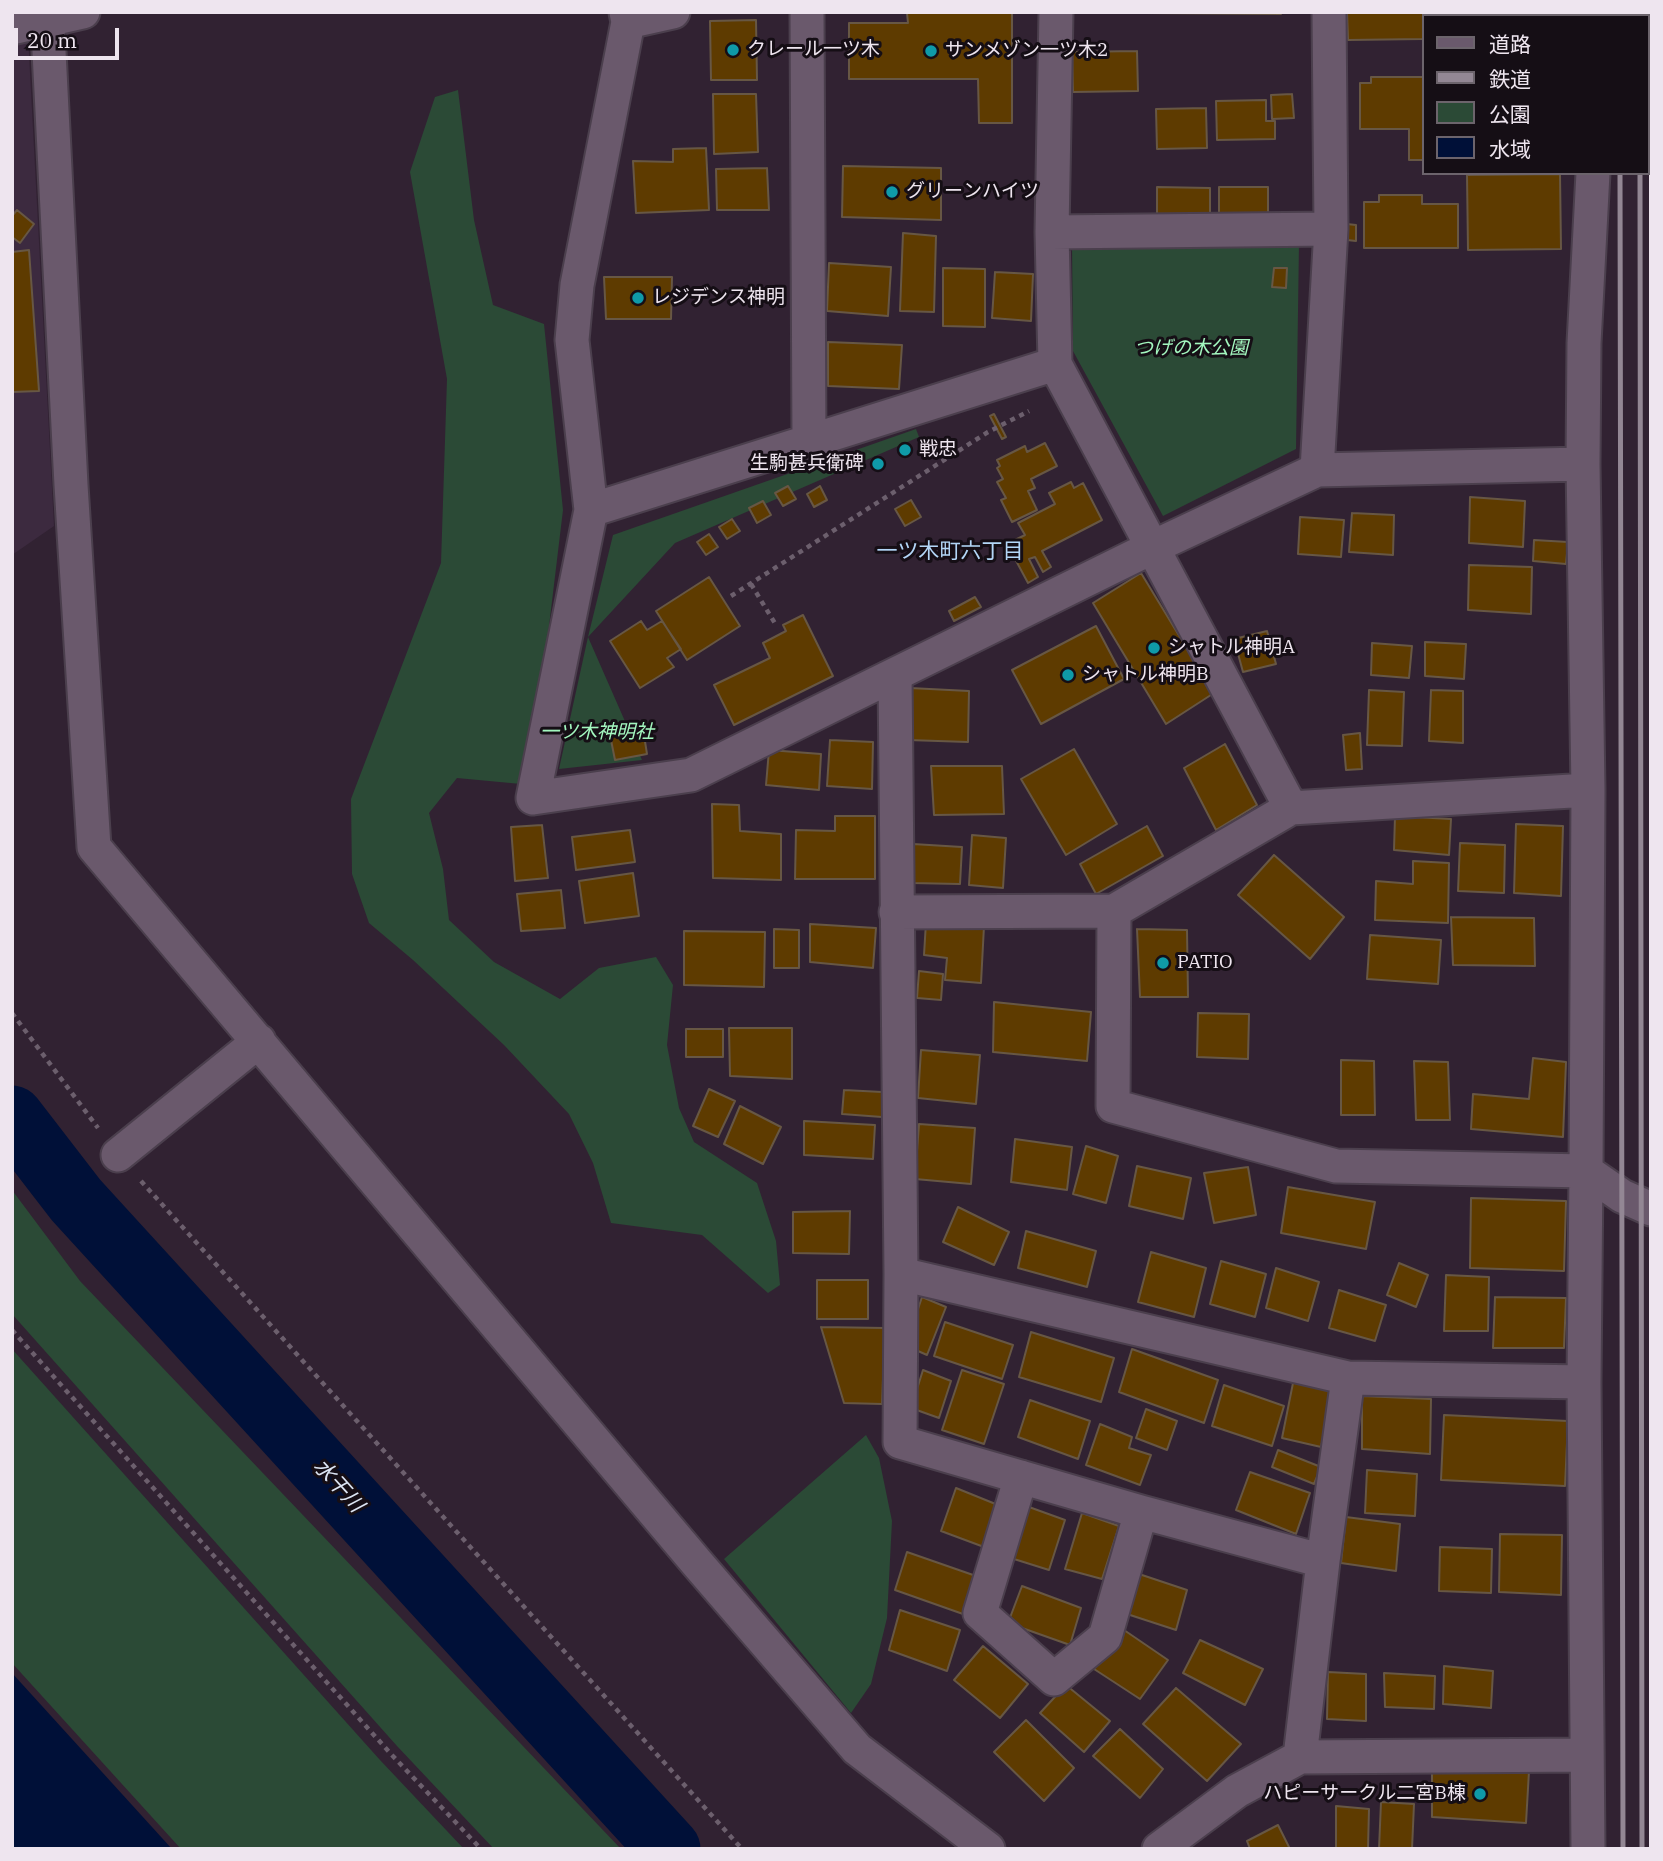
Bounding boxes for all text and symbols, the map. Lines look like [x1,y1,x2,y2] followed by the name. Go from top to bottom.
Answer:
[18,14,122,58] scale bar
[1422,14,1649,175] legend
[27,26,77,54] text: 20 m
[1489,30,1531,58] text: 道路
[747,39,880,61] place label: クレール一ツ木
[945,40,1108,62] place label: サンメゾン一ツ木2
[725,42,741,58] marker: クレール一ツ木
[923,43,939,59] marker: サンメゾン一ツ木2
[1489,65,1531,93] text: 鉄道
[1489,100,1531,128] text: 公園
[1489,135,1531,163] text: 水域
[906,181,1039,203] place label: グリーンハイツ
[884,184,900,200] marker: グリーンハイツ
[652,287,785,309] place label: レジデンス神明
[630,290,646,306] marker: レジデンス神明
[1134,338,1248,360] park label: つげの木公園
[919,439,957,461] place label: 戦忠
[897,442,913,458] marker: 戦忠
[750,453,864,475] place label: 生駒甚兵衛碑
[870,456,886,472] marker: 生駒甚兵衛碑
[877,539,1023,565] district label: 一ツ木町六丁目
[1168,637,1295,659] place label: シャトル神明A
[1146,640,1162,656] marker: シャトル神明A
[1082,664,1209,686] place label: シャトル神明B
[1060,667,1076,683] marker: シャトル神明B
[540,722,654,744] park label: 一ツ木神明社
[1177,952,1233,974] place label: PATIO
[1155,955,1171,971] marker: PATIO
[308,1454,368,1518] water label: 水干川
[1263,1783,1466,1805] place label: ハピーサークル二宮B棟
[1472,1786,1488,1802] marker: ハピーサークル二宮B棟

